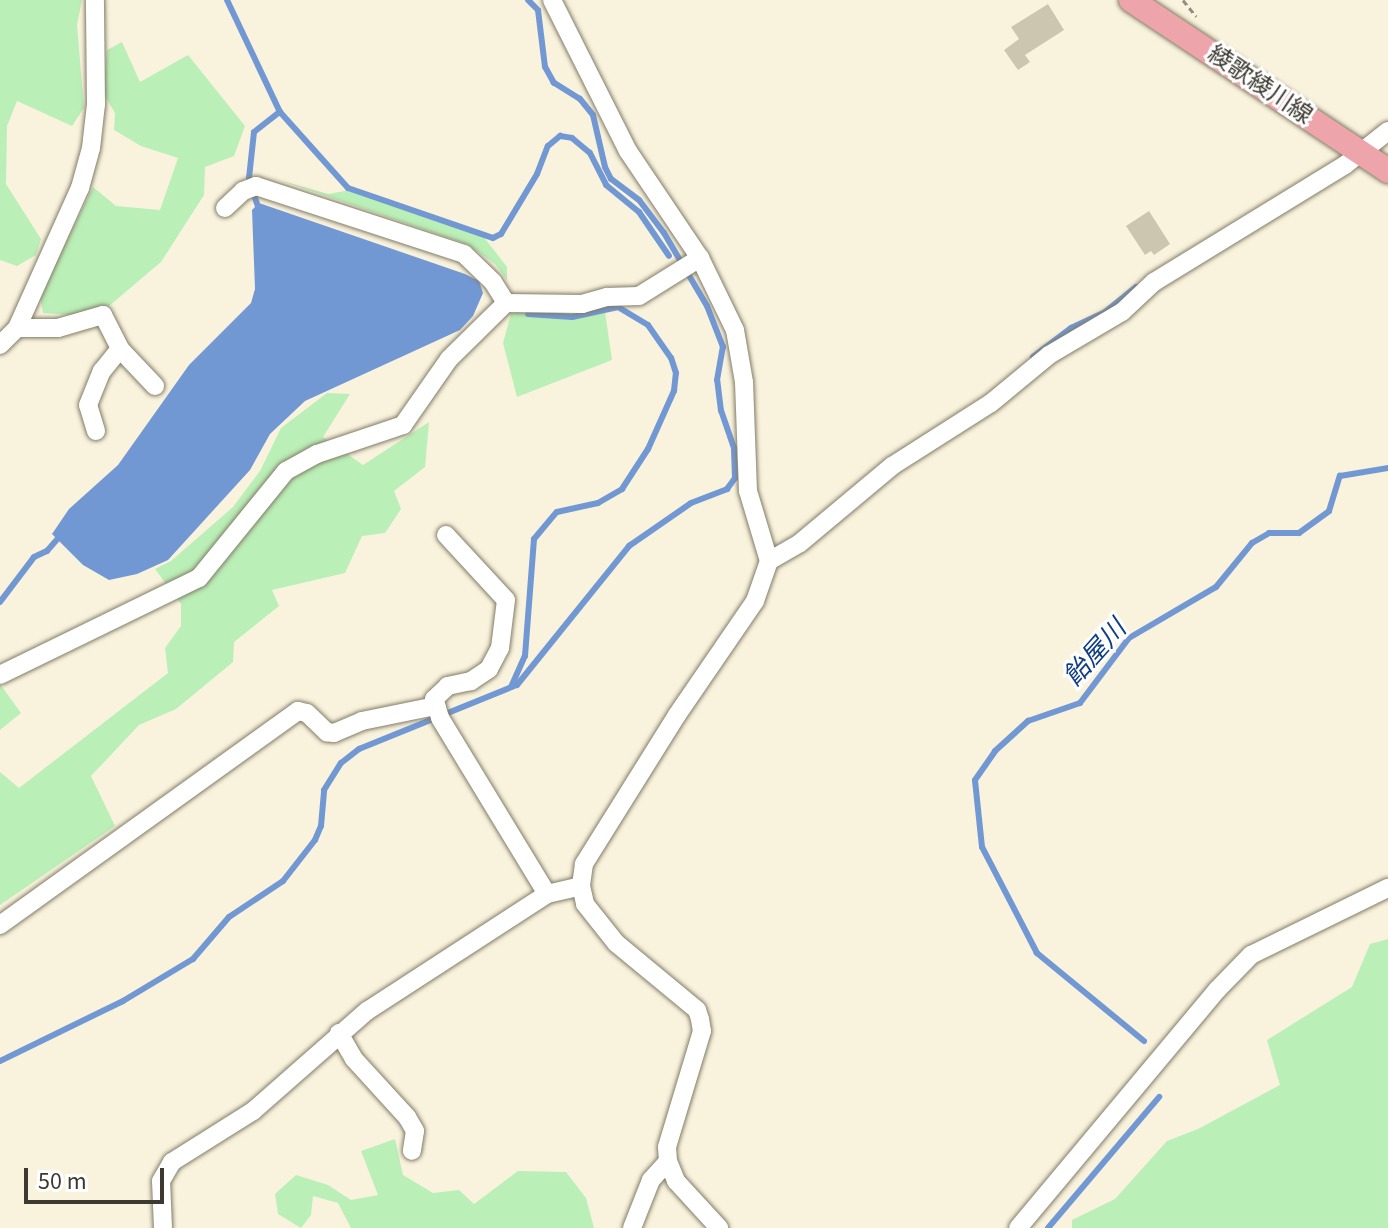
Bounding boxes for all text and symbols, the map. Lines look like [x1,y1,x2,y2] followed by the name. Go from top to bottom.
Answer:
[1202,40,1318,130] street label: 綾歌綾川線
[1057,614,1133,692] water label: 飴屋川
[28,1152,168,1202] scale bar
[38,1164,87,1199] text: 50 m

